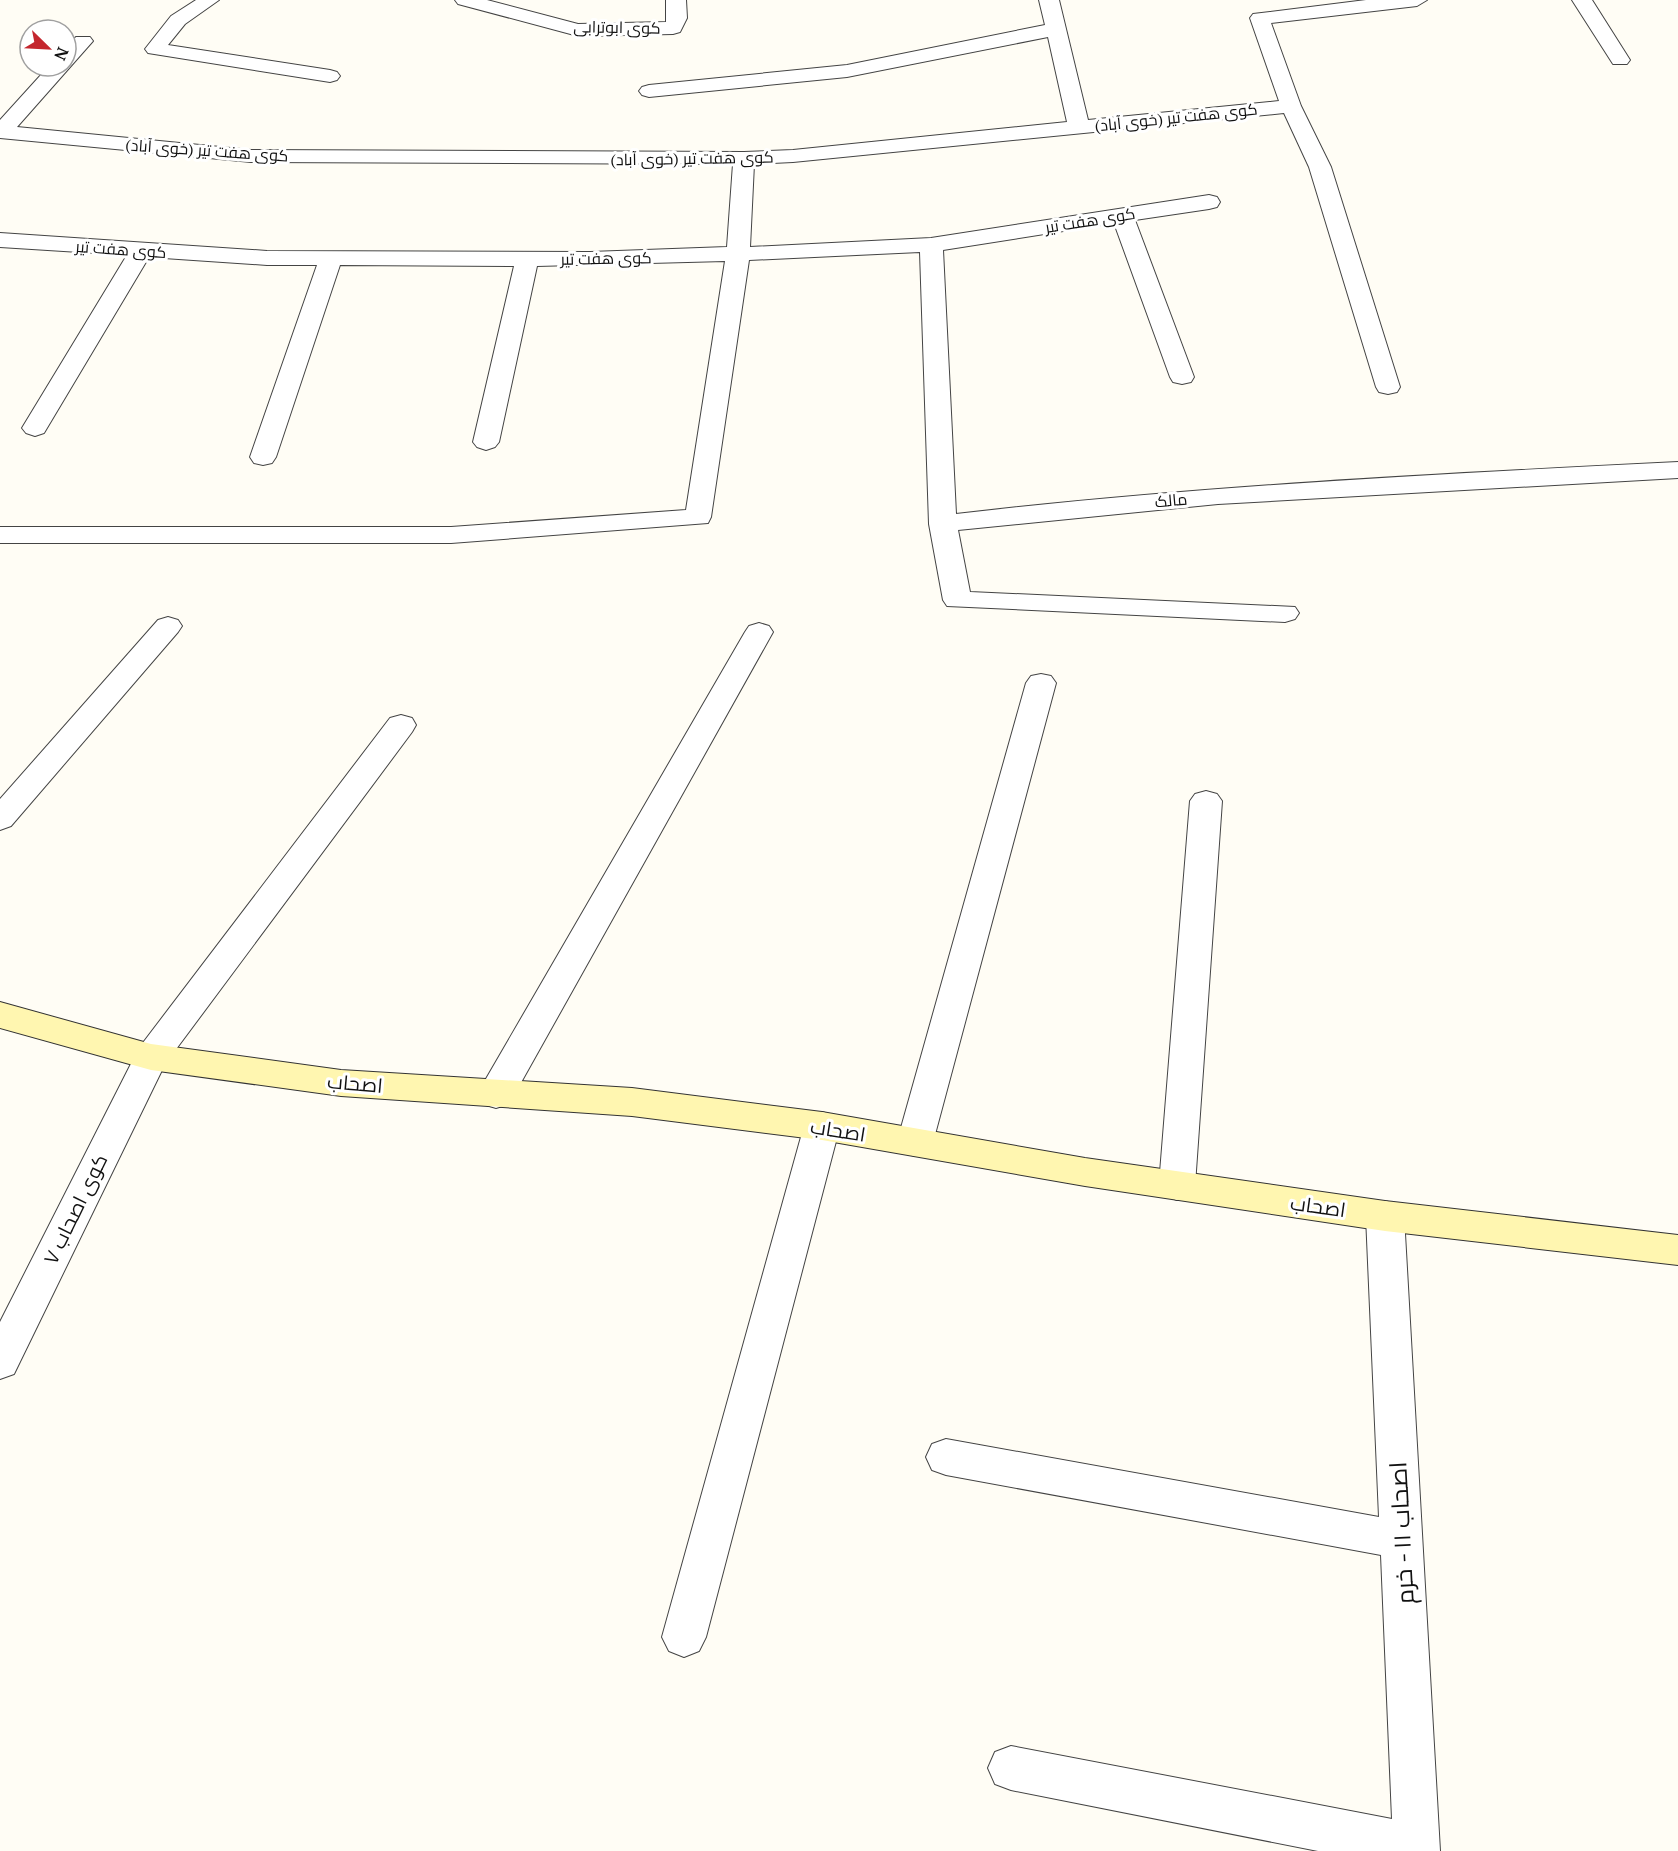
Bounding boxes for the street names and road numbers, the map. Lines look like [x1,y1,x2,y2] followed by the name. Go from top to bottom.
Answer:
[573,15,661,39] street label: کوی ابوترابی
[1094,98,1258,136] street label: کوی هفت تیر (خوی آباد)
[125,133,289,167] street label: کوی هفت تیر (خوی آباد)
[610,146,774,170] street label: کوی هفت تیر (خوی آباد)
[1042,202,1137,238] street label: کوی هفت تیر
[74,235,167,263] street label: کوی هفت تیر
[559,246,652,270] street label: کوی هفت تیر
[1154,488,1188,512] street label: مالک
[326,1067,384,1099] street label: اصحاب
[808,1112,868,1148] street label: اصحاب
[37,1149,113,1269] street label: کوی اصحاب ۷
[1289,1189,1347,1223] street label: اصحاب
[1381,1461,1422,1605] street label: اصحاب ۱۱ - خرم

